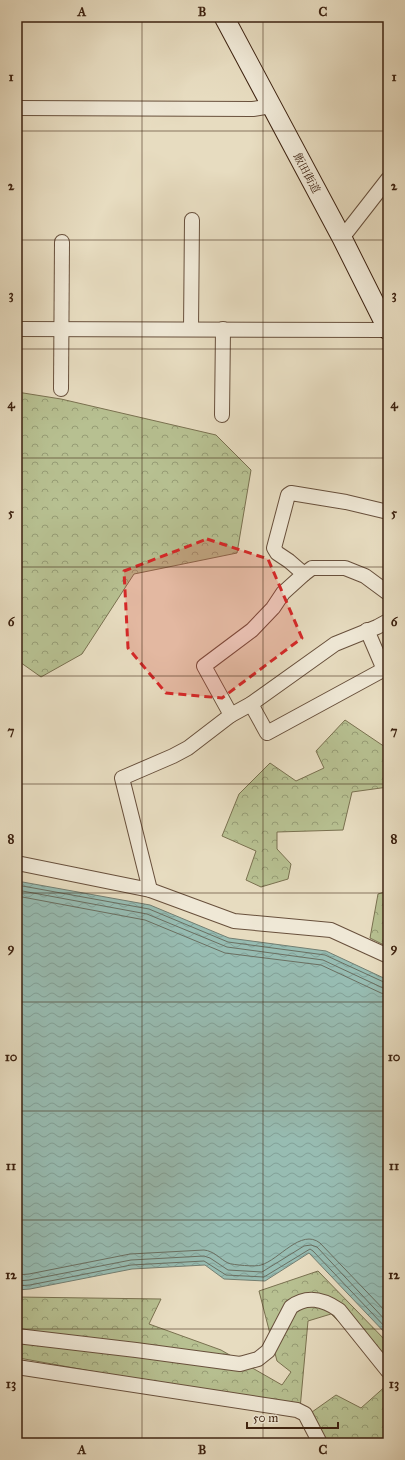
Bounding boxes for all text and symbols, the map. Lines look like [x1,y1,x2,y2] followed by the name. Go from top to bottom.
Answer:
[77,4,87,20] text: A
[198,4,207,20] text: B
[319,4,328,20] text: C
[8,69,14,85] text: 1
[391,69,397,85] text: 1
[290,151,323,196] street label: 飯田街道
[8,178,15,194] text: 2
[391,178,398,194] text: 2
[8,287,14,303] text: 3
[391,287,397,303] text: 3
[7,396,15,412] text: 4
[390,396,398,412] text: 4
[8,505,15,521] text: 5
[391,505,398,521] text: 5
[8,614,16,630] text: 6
[391,614,399,630] text: 6
[8,723,15,739] text: 7
[391,723,398,739] text: 7
[8,831,15,847] text: 8
[391,831,398,847] text: 8
[8,940,15,956] text: 9
[391,940,398,956] text: 9
[5,1049,18,1065] text: 10
[388,1049,401,1065] text: 10
[6,1158,16,1174] text: 11
[389,1158,399,1174] text: 11
[5,1267,17,1283] text: 12
[388,1267,400,1283] text: 12
[6,1376,16,1392] text: 13
[389,1376,399,1392] text: 13
[247,1404,338,1430] scale bar
[253,1411,278,1425] text: 50 m
[77,1442,87,1458] text: A
[198,1442,207,1458] text: B
[319,1442,328,1458] text: C

